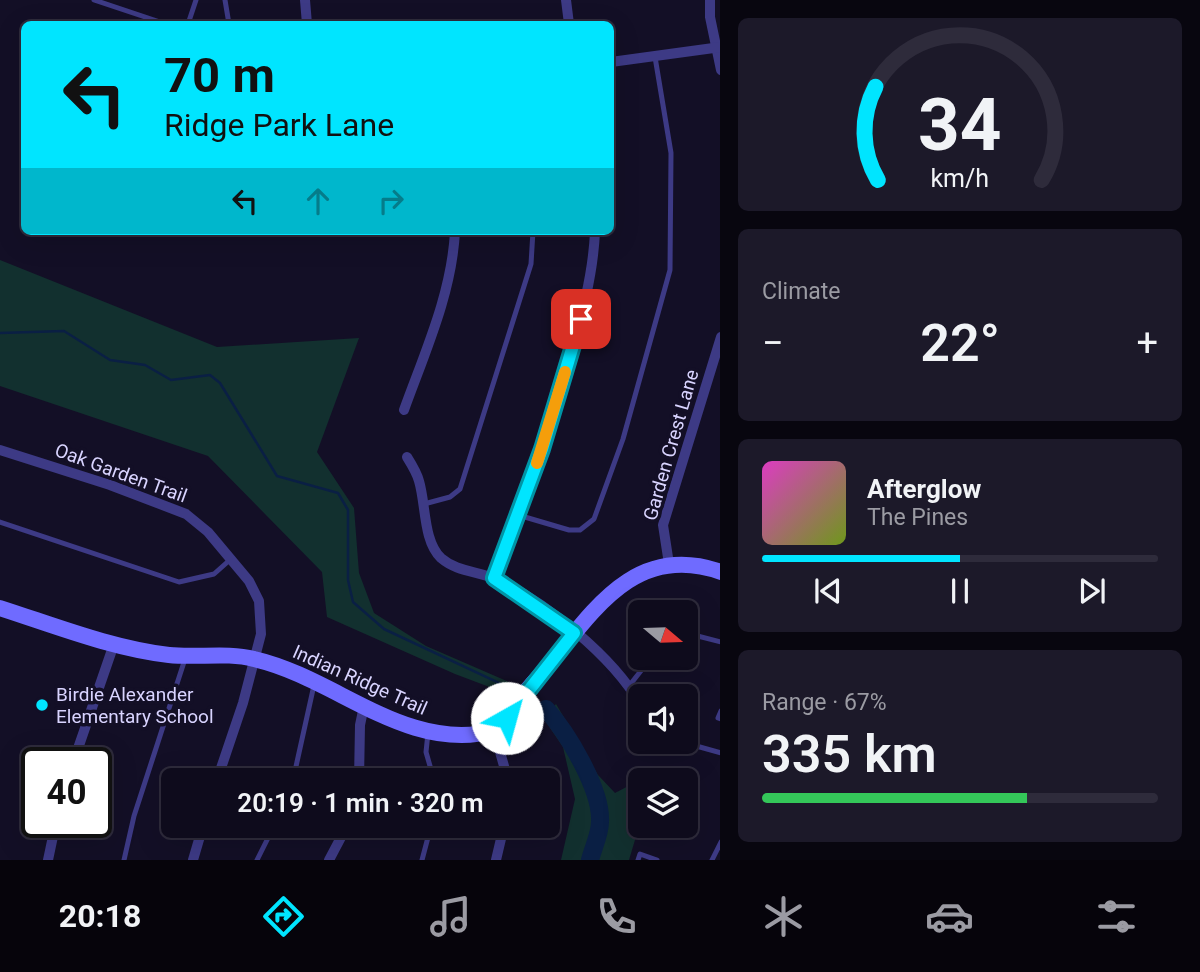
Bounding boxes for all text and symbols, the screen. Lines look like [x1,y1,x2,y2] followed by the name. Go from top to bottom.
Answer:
[164,47,275,104] text: 70 m
[49,49,140,140] icon: left
[918,83,1002,169] text: 34
[164,106,394,144] text: Ridge Park Lane
[931,164,989,193] text: km/h
[226,182,264,220] icon: left
[299,182,337,220] icon: ahead
[372,182,410,220] icon: right
[762,278,841,305] text: Climate
[551,289,611,349] pin
[562,300,600,338] icon: arrive
[920,313,1000,374] text: 22°
[762,321,784,365] text: −
[1136,321,1158,365] text: +
[638,367,704,523] street label: Garden Crest Lane
[52,438,190,508] street label: Oak Garden Trail
[867,474,981,504] text: Afterglow
[867,504,968,531] text: The Pines
[809,572,847,610] icon: previous
[941,572,979,610] icon: pause
[1073,572,1111,610] icon: next
[628,600,698,670] north arrow
[628,600,698,838] map controls
[289,640,431,720] street label: Indian Ridge Trail
[470,681,544,755] position arrow
[56,683,214,728] place label: Birdie Alexander Elementary School
[628,684,698,754] button: sound
[762,689,887,716] text: Range · 67%
[34,697,50,713] marker: Birdie Alexander Elementary School
[762,724,937,785] text: 335 km
[21,747,112,838] speed limit sign: 40
[628,768,698,838] button: layers
[237,788,484,818] text: 20:19 · 1 min · 320 m
[259,892,308,941] icon: directions
[426,892,475,941] icon: music
[592,892,641,941] icon: phone
[759,892,808,941] icon: climate
[925,892,974,941] icon: car
[1092,892,1141,941] icon: filters
[59,897,141,935] text: 20:18

